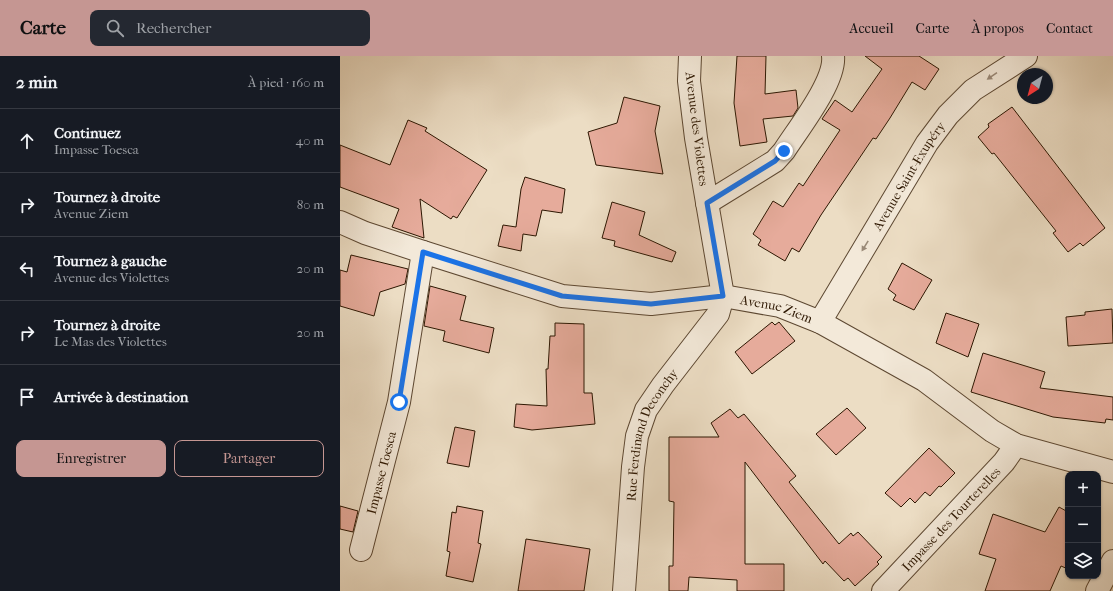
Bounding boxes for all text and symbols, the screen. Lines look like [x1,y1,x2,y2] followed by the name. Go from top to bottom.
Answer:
[90,10,370,46] search box
[20,17,66,39] text: Carte
[104,17,126,39] icon: search
[136,19,211,37] text: Rechercher
[849,20,894,37] text: Accueil
[916,20,949,37] text: Carte
[971,20,1024,37] text: À propos
[1046,20,1093,37] text: Contact
[1017,68,1053,104] north arrow
[682,70,711,187] street label: Avenue des Violettes
[16,72,57,92] text: 2 min
[987,73,998,80] one-way arrow
[248,75,324,90] text: À pied · 160 m
[869,118,949,234] street label: Avenue Saint-Exupéry
[54,124,121,142] text: Continuez
[16,130,38,152] icon: ahead
[296,133,324,148] text: 40 m
[54,142,139,157] text: Impasse Toesca
[775,142,793,160] route end
[54,188,160,206] text: Tournez à droite
[16,194,38,216] icon: right
[297,197,324,212] text: 80 m
[54,206,129,221] text: Avenue Ziem
[862,240,869,252] one-way arrow
[54,252,167,270] text: Tournez à gauche
[16,258,38,280] icon: left
[297,261,324,276] text: 20 m
[54,270,169,285] text: Avenue des Violettes
[738,292,815,326] street label: Avenue Ziem
[54,316,160,334] text: Tournez à droite
[16,322,38,344] icon: right
[297,325,324,340] text: 20 m
[54,334,167,349] text: Le Mas des Violettes
[623,365,681,502] street label: Rue Ferdinand Deconchy
[16,386,38,408] icon: arrive
[54,388,189,406] text: Arrivée à destination
[390,393,408,411] route start
[363,429,399,516] street label: Impasse Toesca
[16,440,166,477] button: Enregistrer
[174,440,324,477] button: Partager
[898,463,1003,574] street label: Impasse des Tourterelles
[1065,471,1101,579] map controls
[1065,471,1101,507] button: +
[1065,507,1101,543] button: −
[1065,543,1101,579] button: layers

